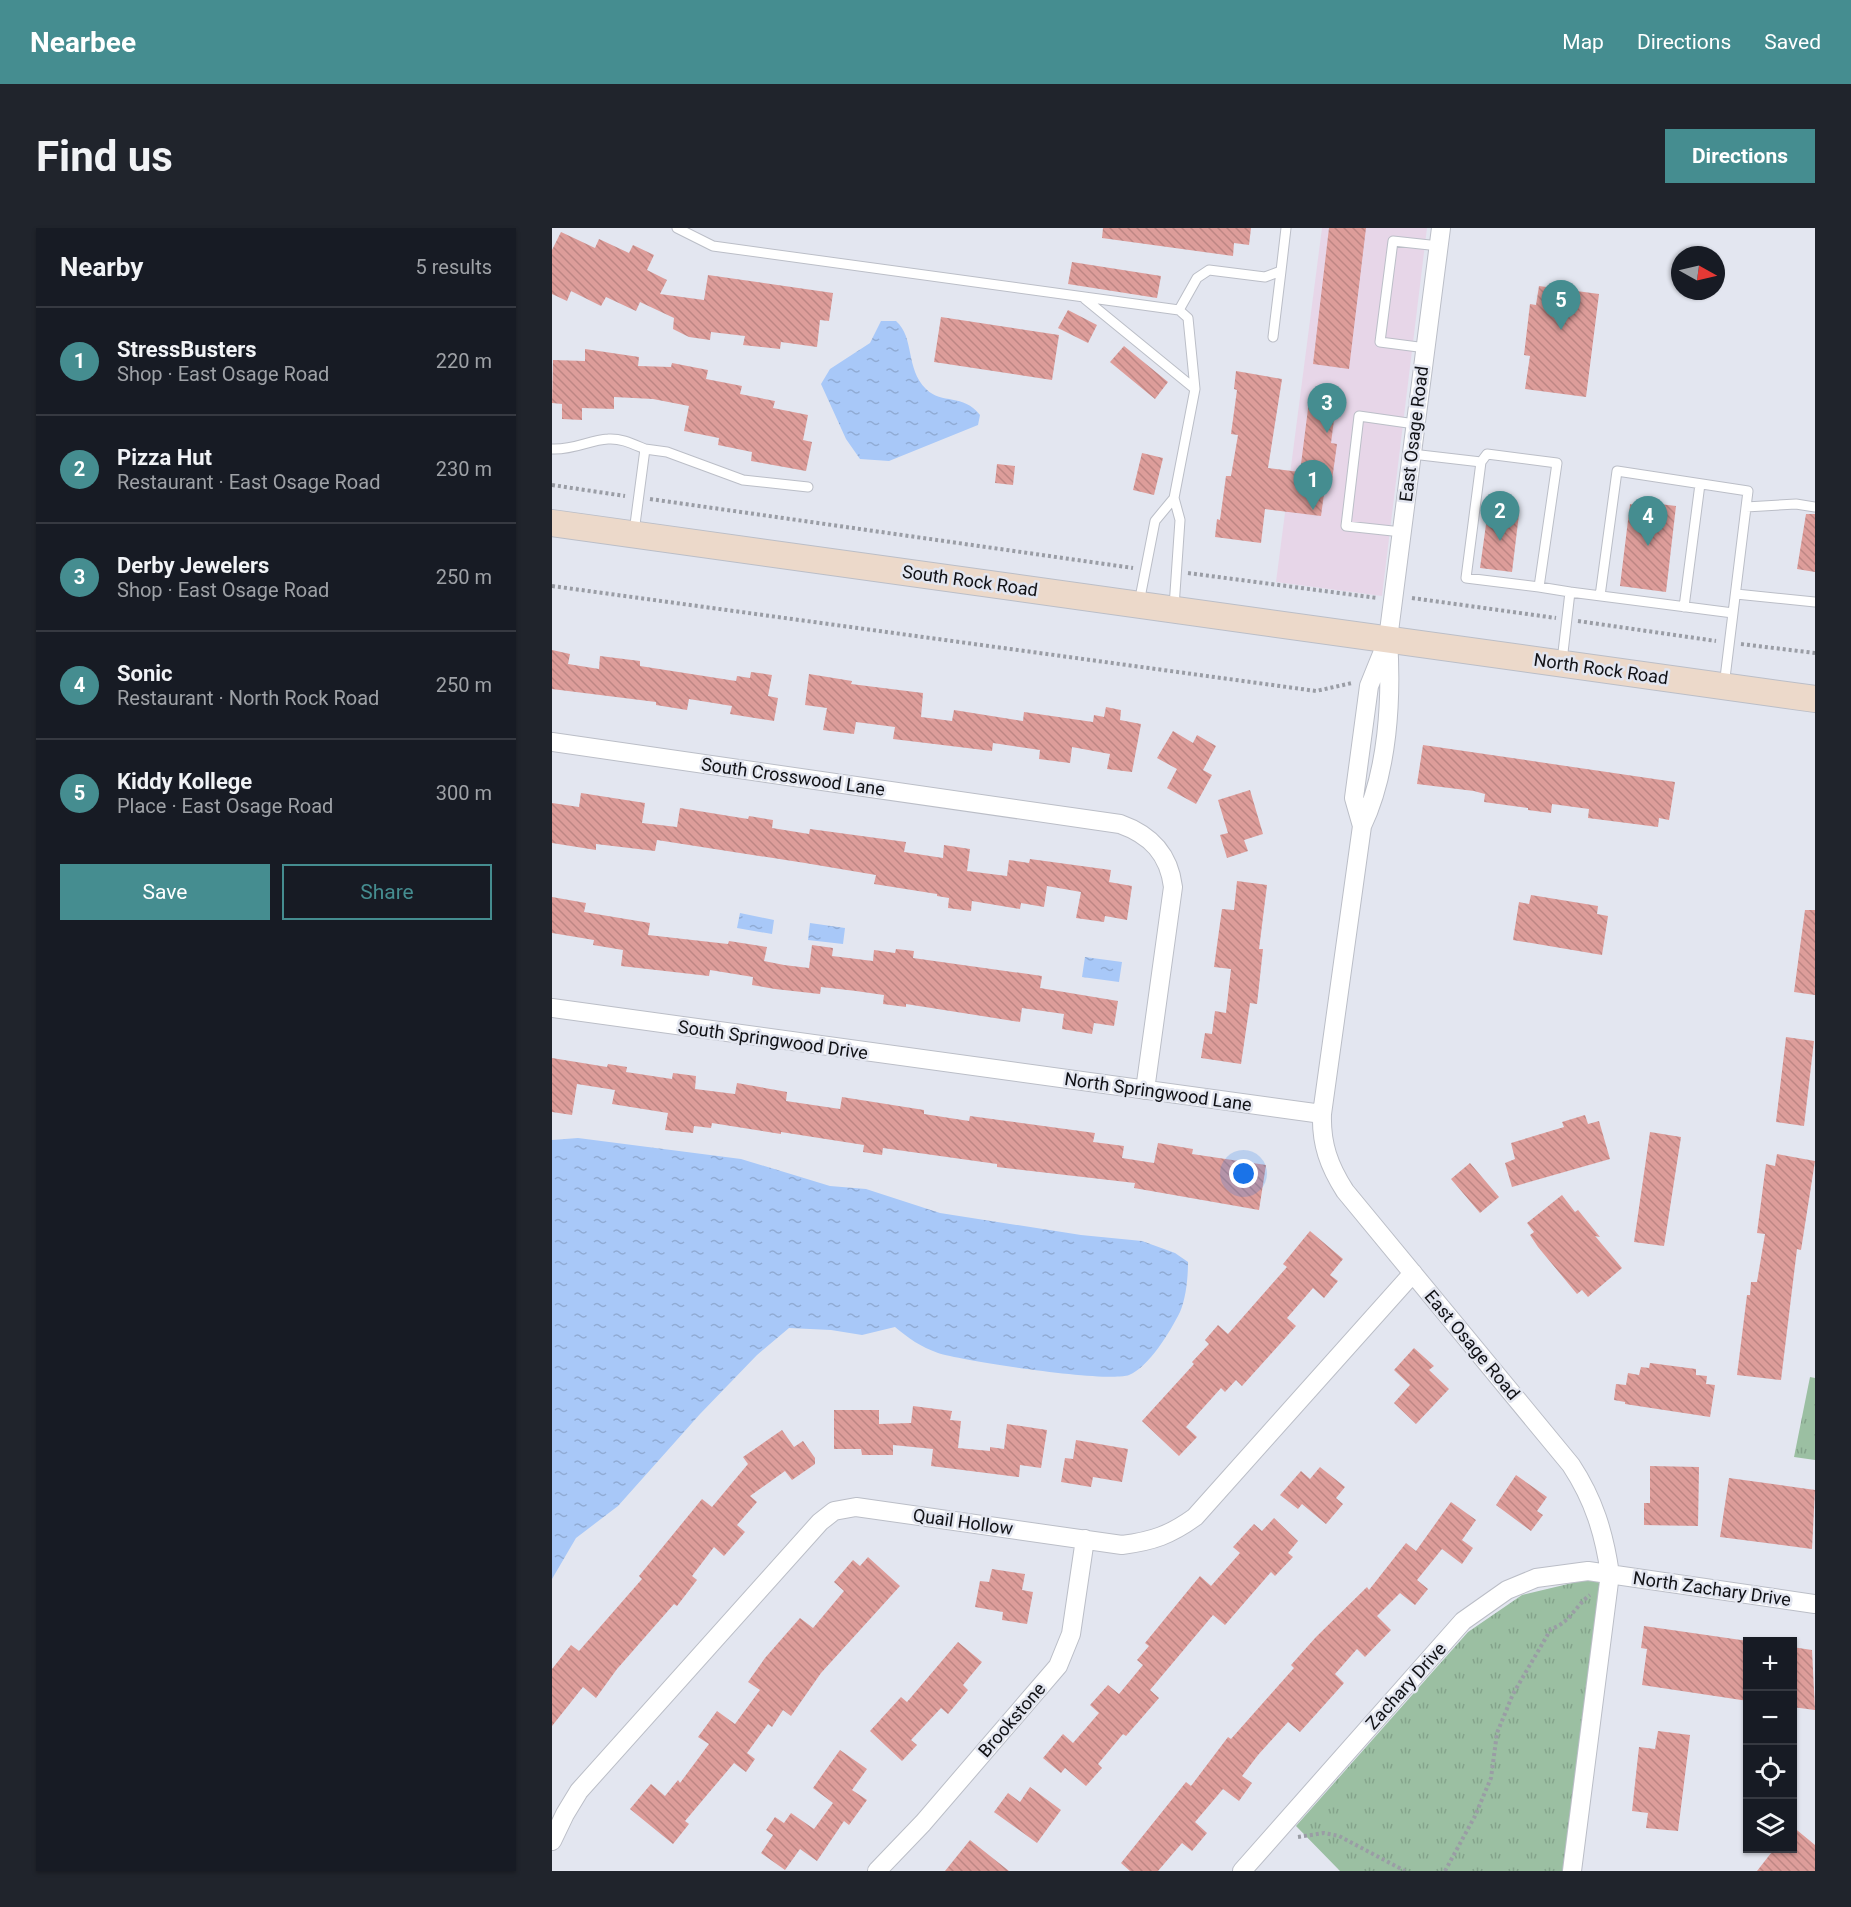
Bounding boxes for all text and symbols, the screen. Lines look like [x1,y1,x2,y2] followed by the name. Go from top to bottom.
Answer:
[30,26,136,59] text: Nearbee
[1562,30,1604,54] text: Map
[1637,30,1731,54] text: Directions
[1764,30,1821,54] text: Saved
[1665,129,1815,183] button: Directions
[36,132,173,181] text: Find us
[1671,246,1725,300] north arrow
[60,252,143,282] text: Nearby
[416,255,492,279] text: 5 results
[1542,280,1580,330] pin: 5
[117,337,257,362] text: StressBusters
[74,349,85,373] text: 1
[436,349,492,373] text: 220 m
[117,362,329,386] text: Shop · East Osage Road
[1395,365,1432,503] street label: East Osage Road
[1308,384,1346,433] pin: 3
[117,445,212,470] text: Pizza Hut
[74,457,85,481] text: 2
[436,457,492,481] text: 230 m
[1294,460,1332,510] pin: 1
[117,470,380,494] text: Restaurant · East Osage Road
[1480,492,1520,541] pin: 2
[1628,496,1668,546] pin: 4
[117,553,269,578] text: Derby Jewelers
[901,561,1039,600] street label: South Rock Road
[74,565,85,589] text: 3
[436,565,492,589] text: 250 m
[117,578,329,602] text: Shop · East Osage Road
[1532,649,1670,688] street label: North Rock Road
[117,661,173,686] text: Sonic
[74,673,85,697] text: 4
[436,673,492,697] text: 250 m
[117,686,379,710] text: Restaurant · North Rock Road
[700,753,886,800] street label: South Crosswood Lane
[117,769,252,794] text: Kiddy Kollege
[74,781,85,805] text: 5
[436,781,492,805] text: 300 m
[117,794,333,818] text: Place · East Osage Road
[60,864,270,920] button: Save
[282,864,492,920] button: Share
[677,1016,869,1063] street label: South Springwood Drive
[1063,1068,1253,1115] street label: North Springwood Lane
[1229,1159,1258,1188] your location
[1420,1286,1524,1404] street label: East Osage Road
[912,1504,1015,1539] street label: Quail Hollow
[1632,1567,1792,1610] street label: North Zachary Drive
[1743,1637,1797,1853] map controls
[1743,1637,1797,1691] button: +
[1361,1638,1450,1733] street label: Zachary Drive
[974,1678,1050,1761] street label: Brookstone
[1743,1691,1797,1745] button: −
[1743,1745,1797,1799] button: locate
[1743,1799,1797,1853] button: layers

